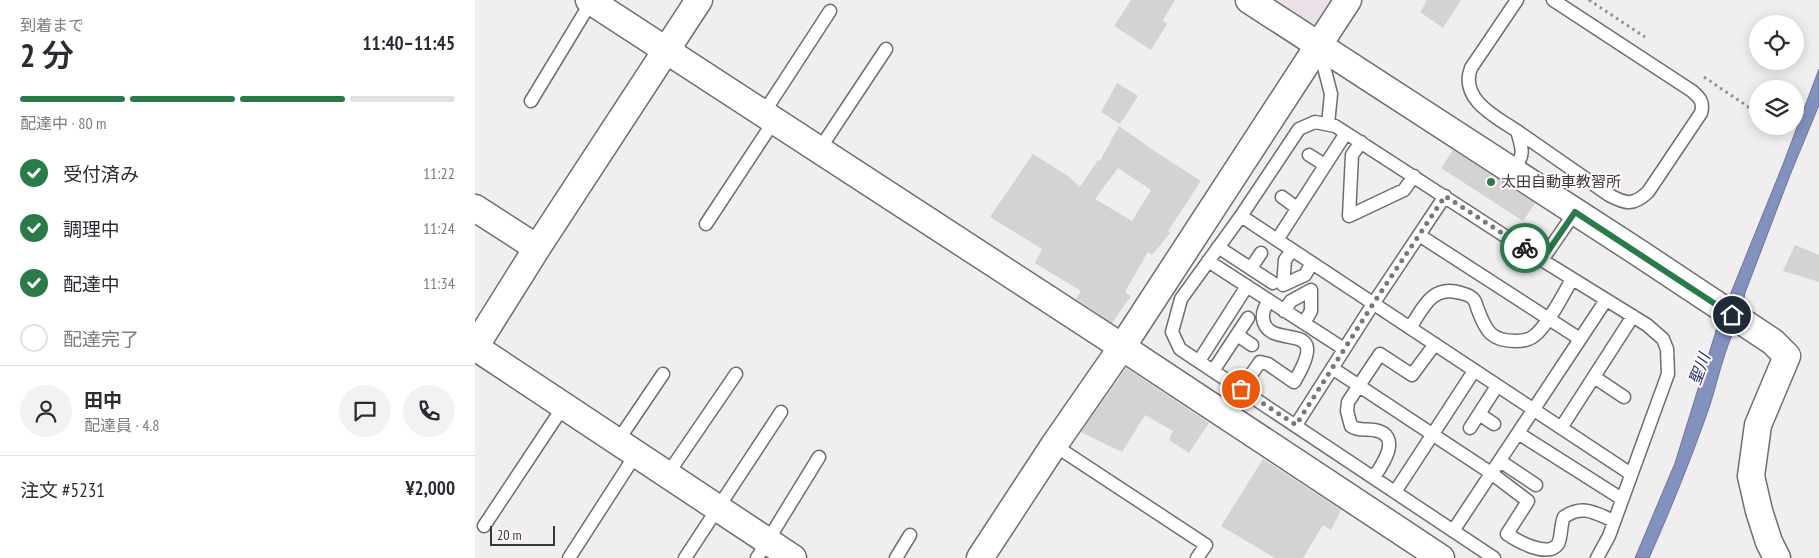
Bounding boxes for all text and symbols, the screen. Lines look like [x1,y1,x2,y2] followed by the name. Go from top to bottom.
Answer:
[20,15,84,35] text: 到着まで
[1749,15,1804,135] map controls
[1749,15,1804,70] button: locate
[362,31,455,55] text: 11:40–11:45
[20,34,74,76] text: 2 分
[1749,80,1804,135] button: layers
[20,113,106,133] text: 配達中 · 80 m
[20,159,48,187] icon: check
[63,162,139,186] text: 受付済み
[423,163,455,183] text: 11:22
[1501,172,1621,191] place label: 太田自動車教習所
[1485,176,1497,188] marker: 太田自動車教習所
[20,214,48,242] icon: check
[63,217,120,241] text: 調理中
[423,218,455,238] text: 11:24
[1500,223,1550,273] courier
[1511,234,1539,262] icon: bike
[20,269,48,297] icon: check
[63,272,120,296] text: 配達中
[423,273,455,293] text: 11:34
[1711,294,1753,336] pin
[1718,301,1746,329] icon: home
[63,327,139,351] text: 配達完了
[1684,349,1715,387] water label: 聖川
[1220,368,1262,410] pin
[1227,375,1255,403] icon: bag
[20,385,72,437] button: person
[339,385,391,437] button: chat
[403,385,455,437] button: phone
[84,388,122,412] text: 田中
[84,415,159,435] text: 配達員 · 4.8
[405,476,455,500] text: ¥2,000
[20,478,105,502] text: 注文 #5231
[490,523,555,546] scale bar
[497,526,522,544] text: 20 m

